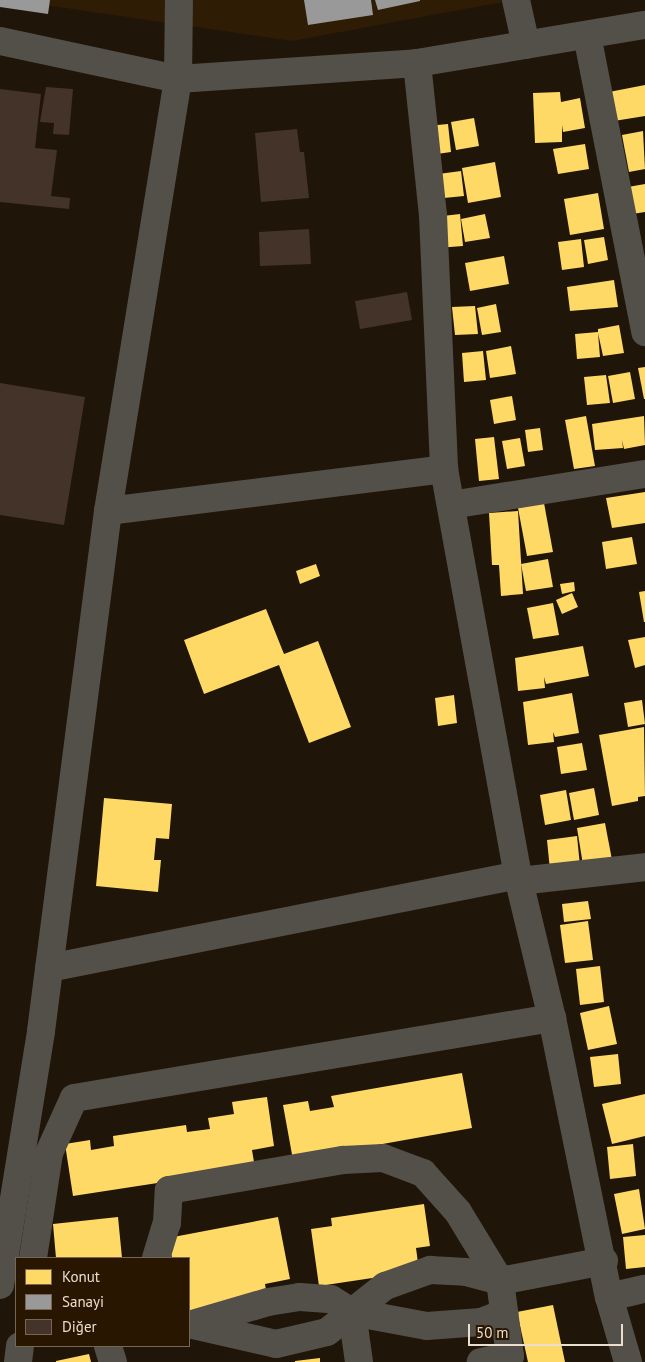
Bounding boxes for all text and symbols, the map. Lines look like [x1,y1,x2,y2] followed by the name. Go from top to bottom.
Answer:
[15,1257,190,1347] legend
[62,1267,100,1286] text: Konut
[62,1292,104,1311] text: Sanayi
[470,1314,625,1346] scale bar
[62,1317,97,1336] text: Diğer
[476,1323,509,1342] text: 50 m

